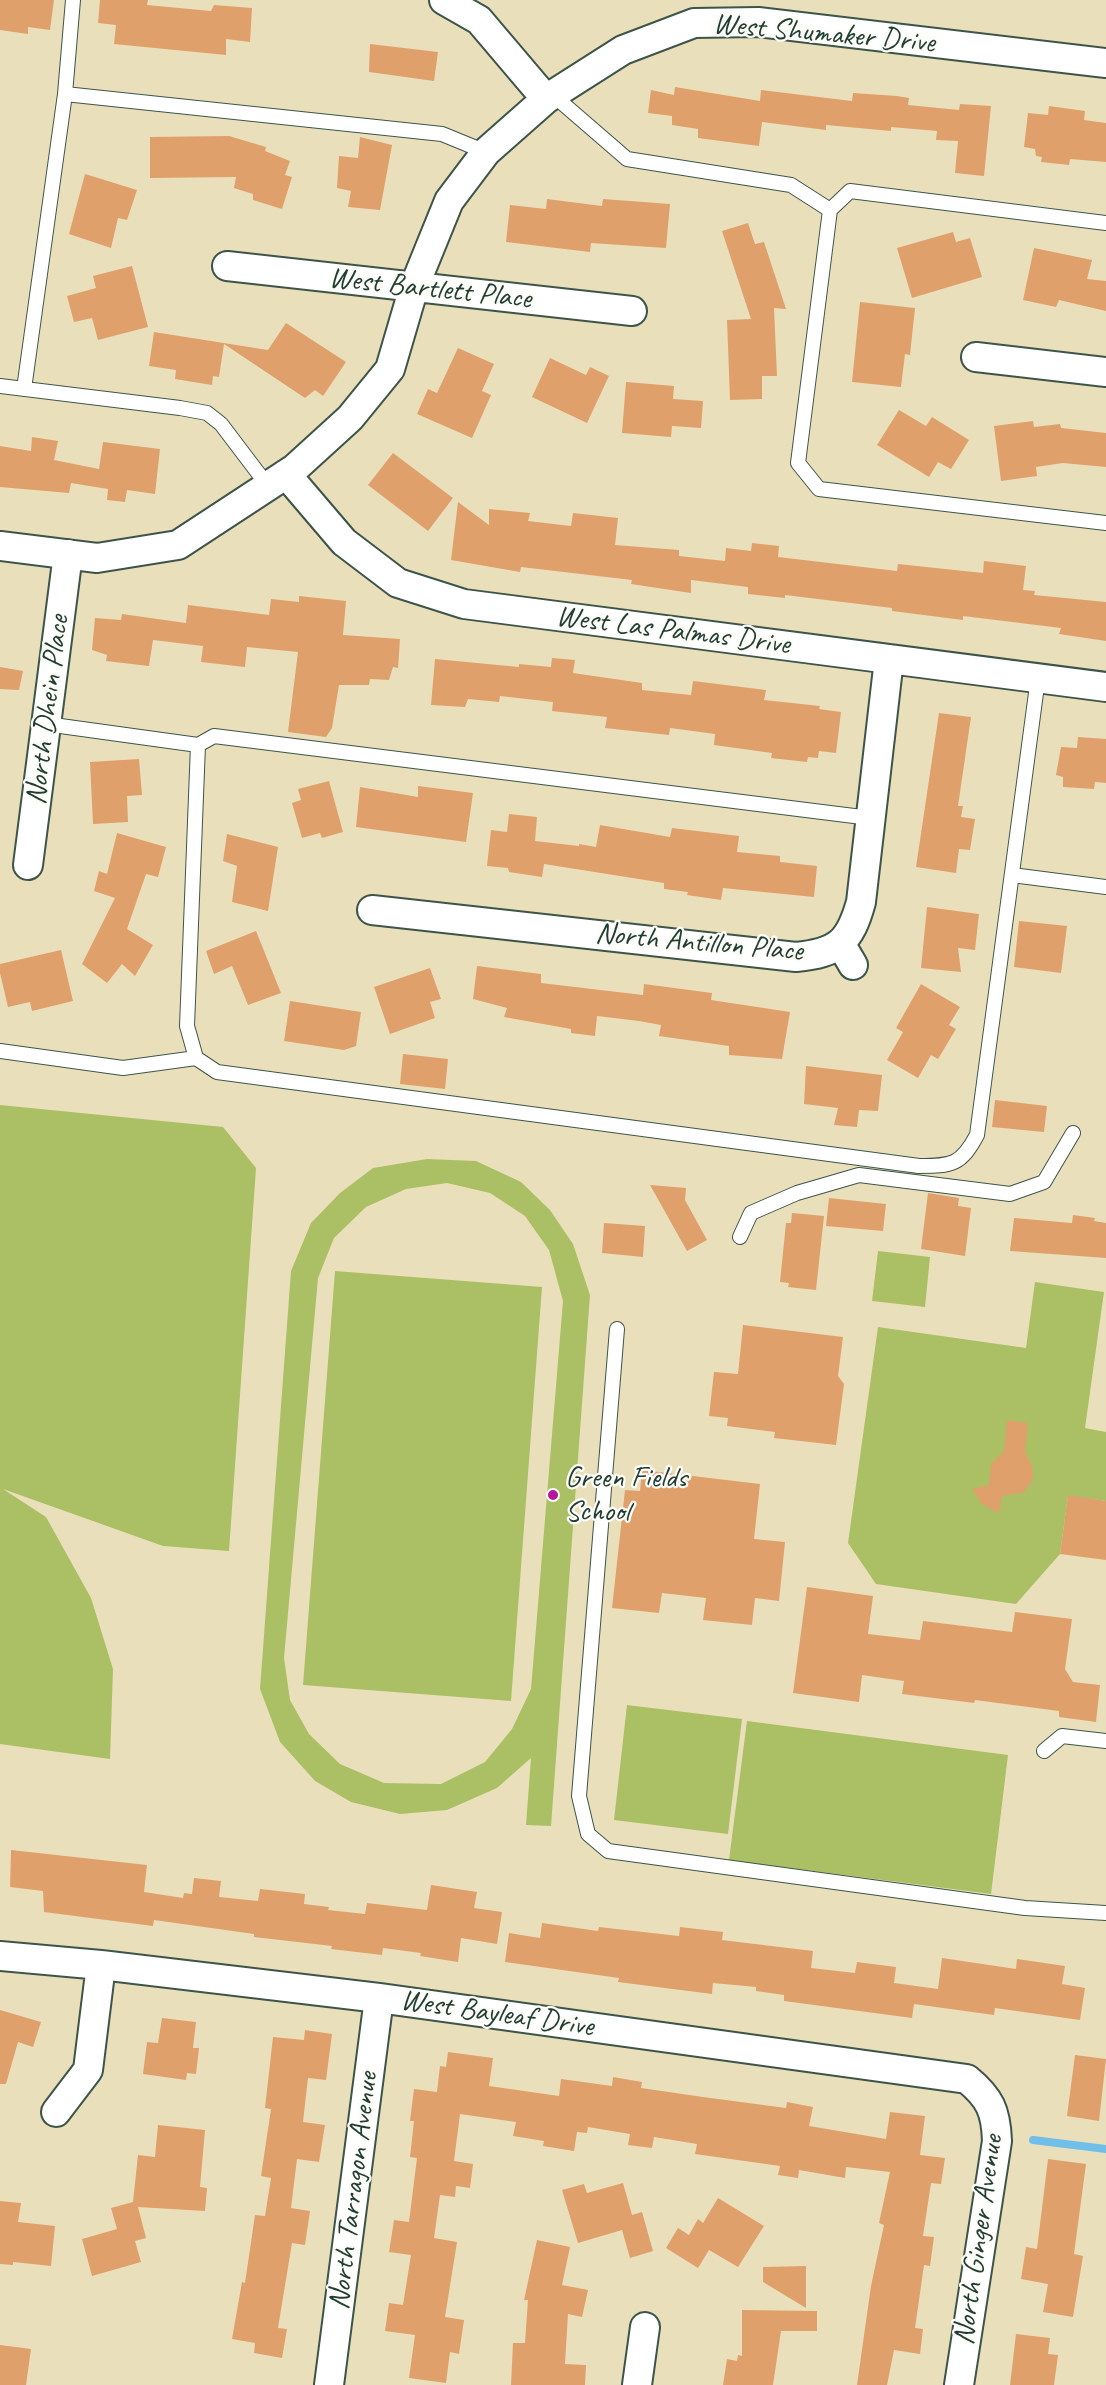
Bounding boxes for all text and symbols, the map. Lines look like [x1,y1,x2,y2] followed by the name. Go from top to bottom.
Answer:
[712,6,936,62] street label: West Shumaker Drive
[327,260,533,318] street label: West Bartlett Place
[554,599,792,663] street label: West Las Palmas Drive
[19,613,77,807] street label: North Dhein Place
[594,916,804,970] street label: North Antillon Place
[565,1460,687,1530] place label: Green Fields School
[546,1488,560,1502] marker: Green Fields School
[398,1983,596,2045] street label: West Bayleaf Drive
[322,2070,386,2312] street label: North Tarragon Avenue
[946,2133,1012,2347] street label: North Ginger Avenue

